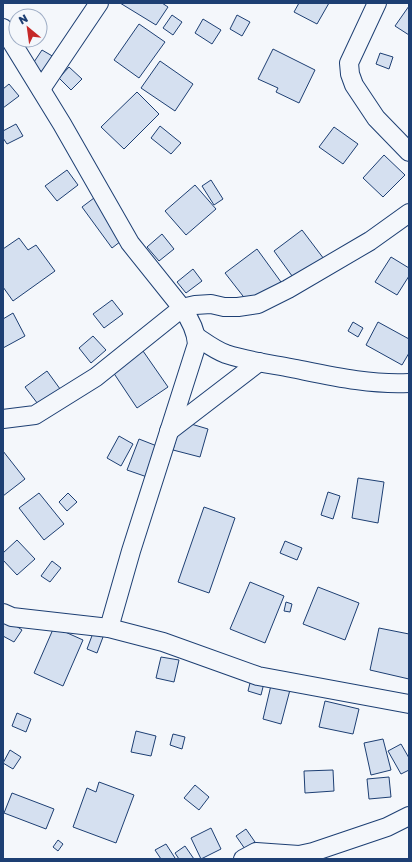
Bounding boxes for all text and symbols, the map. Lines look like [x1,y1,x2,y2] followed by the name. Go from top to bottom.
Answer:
[8,8,48,48] north arrow
[16,11,30,27] text: N

